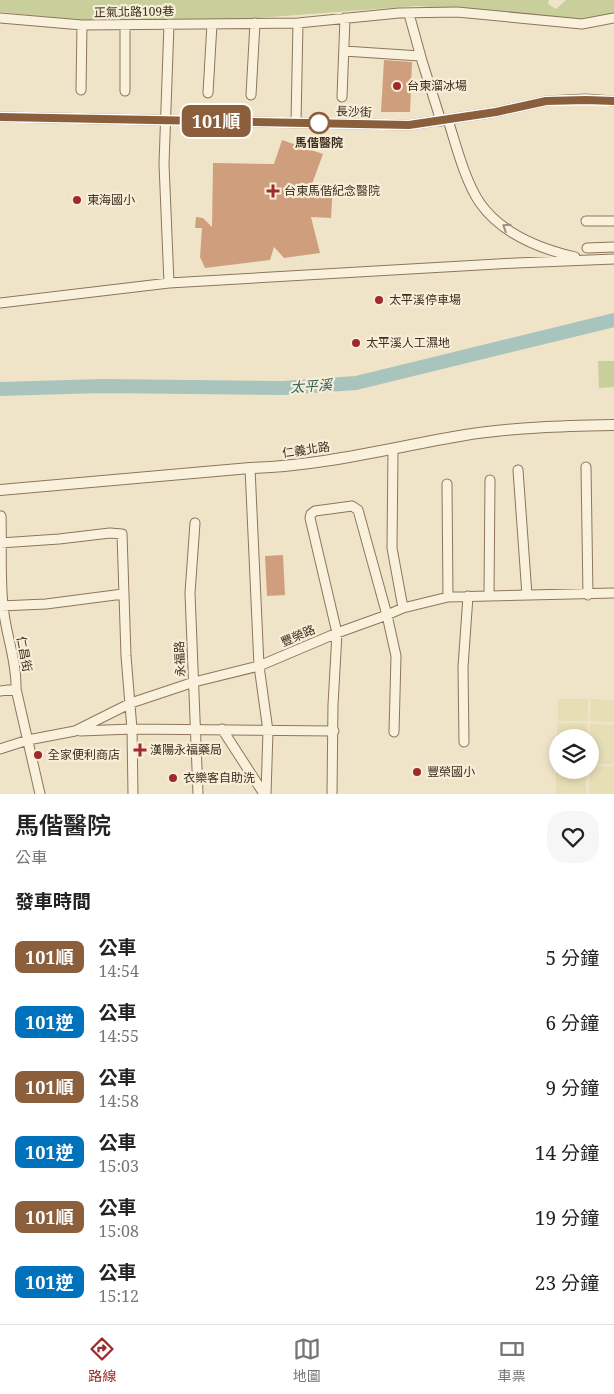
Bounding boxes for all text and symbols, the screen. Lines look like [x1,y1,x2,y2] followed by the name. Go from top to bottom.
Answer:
[94,2,174,21] street label: 正氣北路109巷
[407,77,467,94] place label: 台東溜冰場
[391,80,403,92] marker: 台東溜冰場
[336,102,372,121] street label: 長沙街
[181,105,251,137] line badge: 101順
[192,109,240,133] text: 101順
[308,112,330,134] marker: 馬偕醫院
[295,134,343,151] place label: 馬偕醫院
[284,182,380,199] place label: 台東馬偕紀念醫院
[266,184,280,198] marker: 台東馬偕紀念醫院
[87,191,135,208] place label: 東海國小
[71,194,83,206] marker: 東海國小
[503,224,512,234] one-way arrow
[389,291,461,308] place label: 太平溪停車場
[373,294,385,306] marker: 太平溪停車場
[366,334,450,351] place label: 太平溪人工濕地
[350,337,362,349] marker: 太平溪人工濕地
[289,374,335,396] water label: 太平溪
[281,438,331,461] street label: 仁義北路
[278,621,318,650] street label: 豐榮路
[13,635,36,673] street label: 仁昌街
[170,641,189,677] street label: 永福路
[549,729,599,779] map controls
[549,729,599,779] button: layers
[150,741,222,758] place label: 漢陽永福藥局
[134,744,146,756] marker: 漢陽永福藥局
[48,746,120,763] place label: 全家便利商店
[32,749,44,761] marker: 全家便利商店
[427,763,475,780] place label: 豐榮國小
[411,766,423,778] marker: 豐榮國小
[183,769,255,786] place label: 衣樂客自助洗
[167,772,179,784] marker: 衣樂客自助洗
[15,808,111,841] text: 馬偕醫院
[547,811,599,863] button: heart
[15,846,47,868] text: 公車
[15,888,91,914] text: 發車時間
[99,934,137,960] text: 公車
[25,945,74,969] text: 101順
[545,945,599,971] text: 5 分鐘
[99,960,139,982] text: 14:54
[99,999,137,1025] text: 公車
[25,1010,74,1034] text: 101逆
[545,1010,599,1036] text: 6 分鐘
[99,1025,139,1047] text: 14:55
[99,1064,137,1090] text: 公車
[25,1075,74,1099] text: 101順
[545,1075,599,1101] text: 9 分鐘
[99,1090,139,1112] text: 14:58
[99,1129,137,1155] text: 公車
[25,1140,74,1164] text: 101逆
[535,1140,599,1166] text: 14 分鐘
[99,1155,139,1177] text: 15:03
[99,1194,137,1220] text: 公車
[25,1205,74,1229] text: 101順
[535,1205,599,1231] text: 19 分鐘
[99,1220,139,1242] text: 15:08
[99,1259,137,1285] text: 公車
[25,1270,74,1294] text: 101逆
[535,1270,599,1296] text: 23 分鐘
[99,1285,139,1307] text: 15:12
[88,1335,116,1385] tab: 路線
[293,1335,321,1385] tab: 地圖
[498,1335,526,1385] tab: 車票

